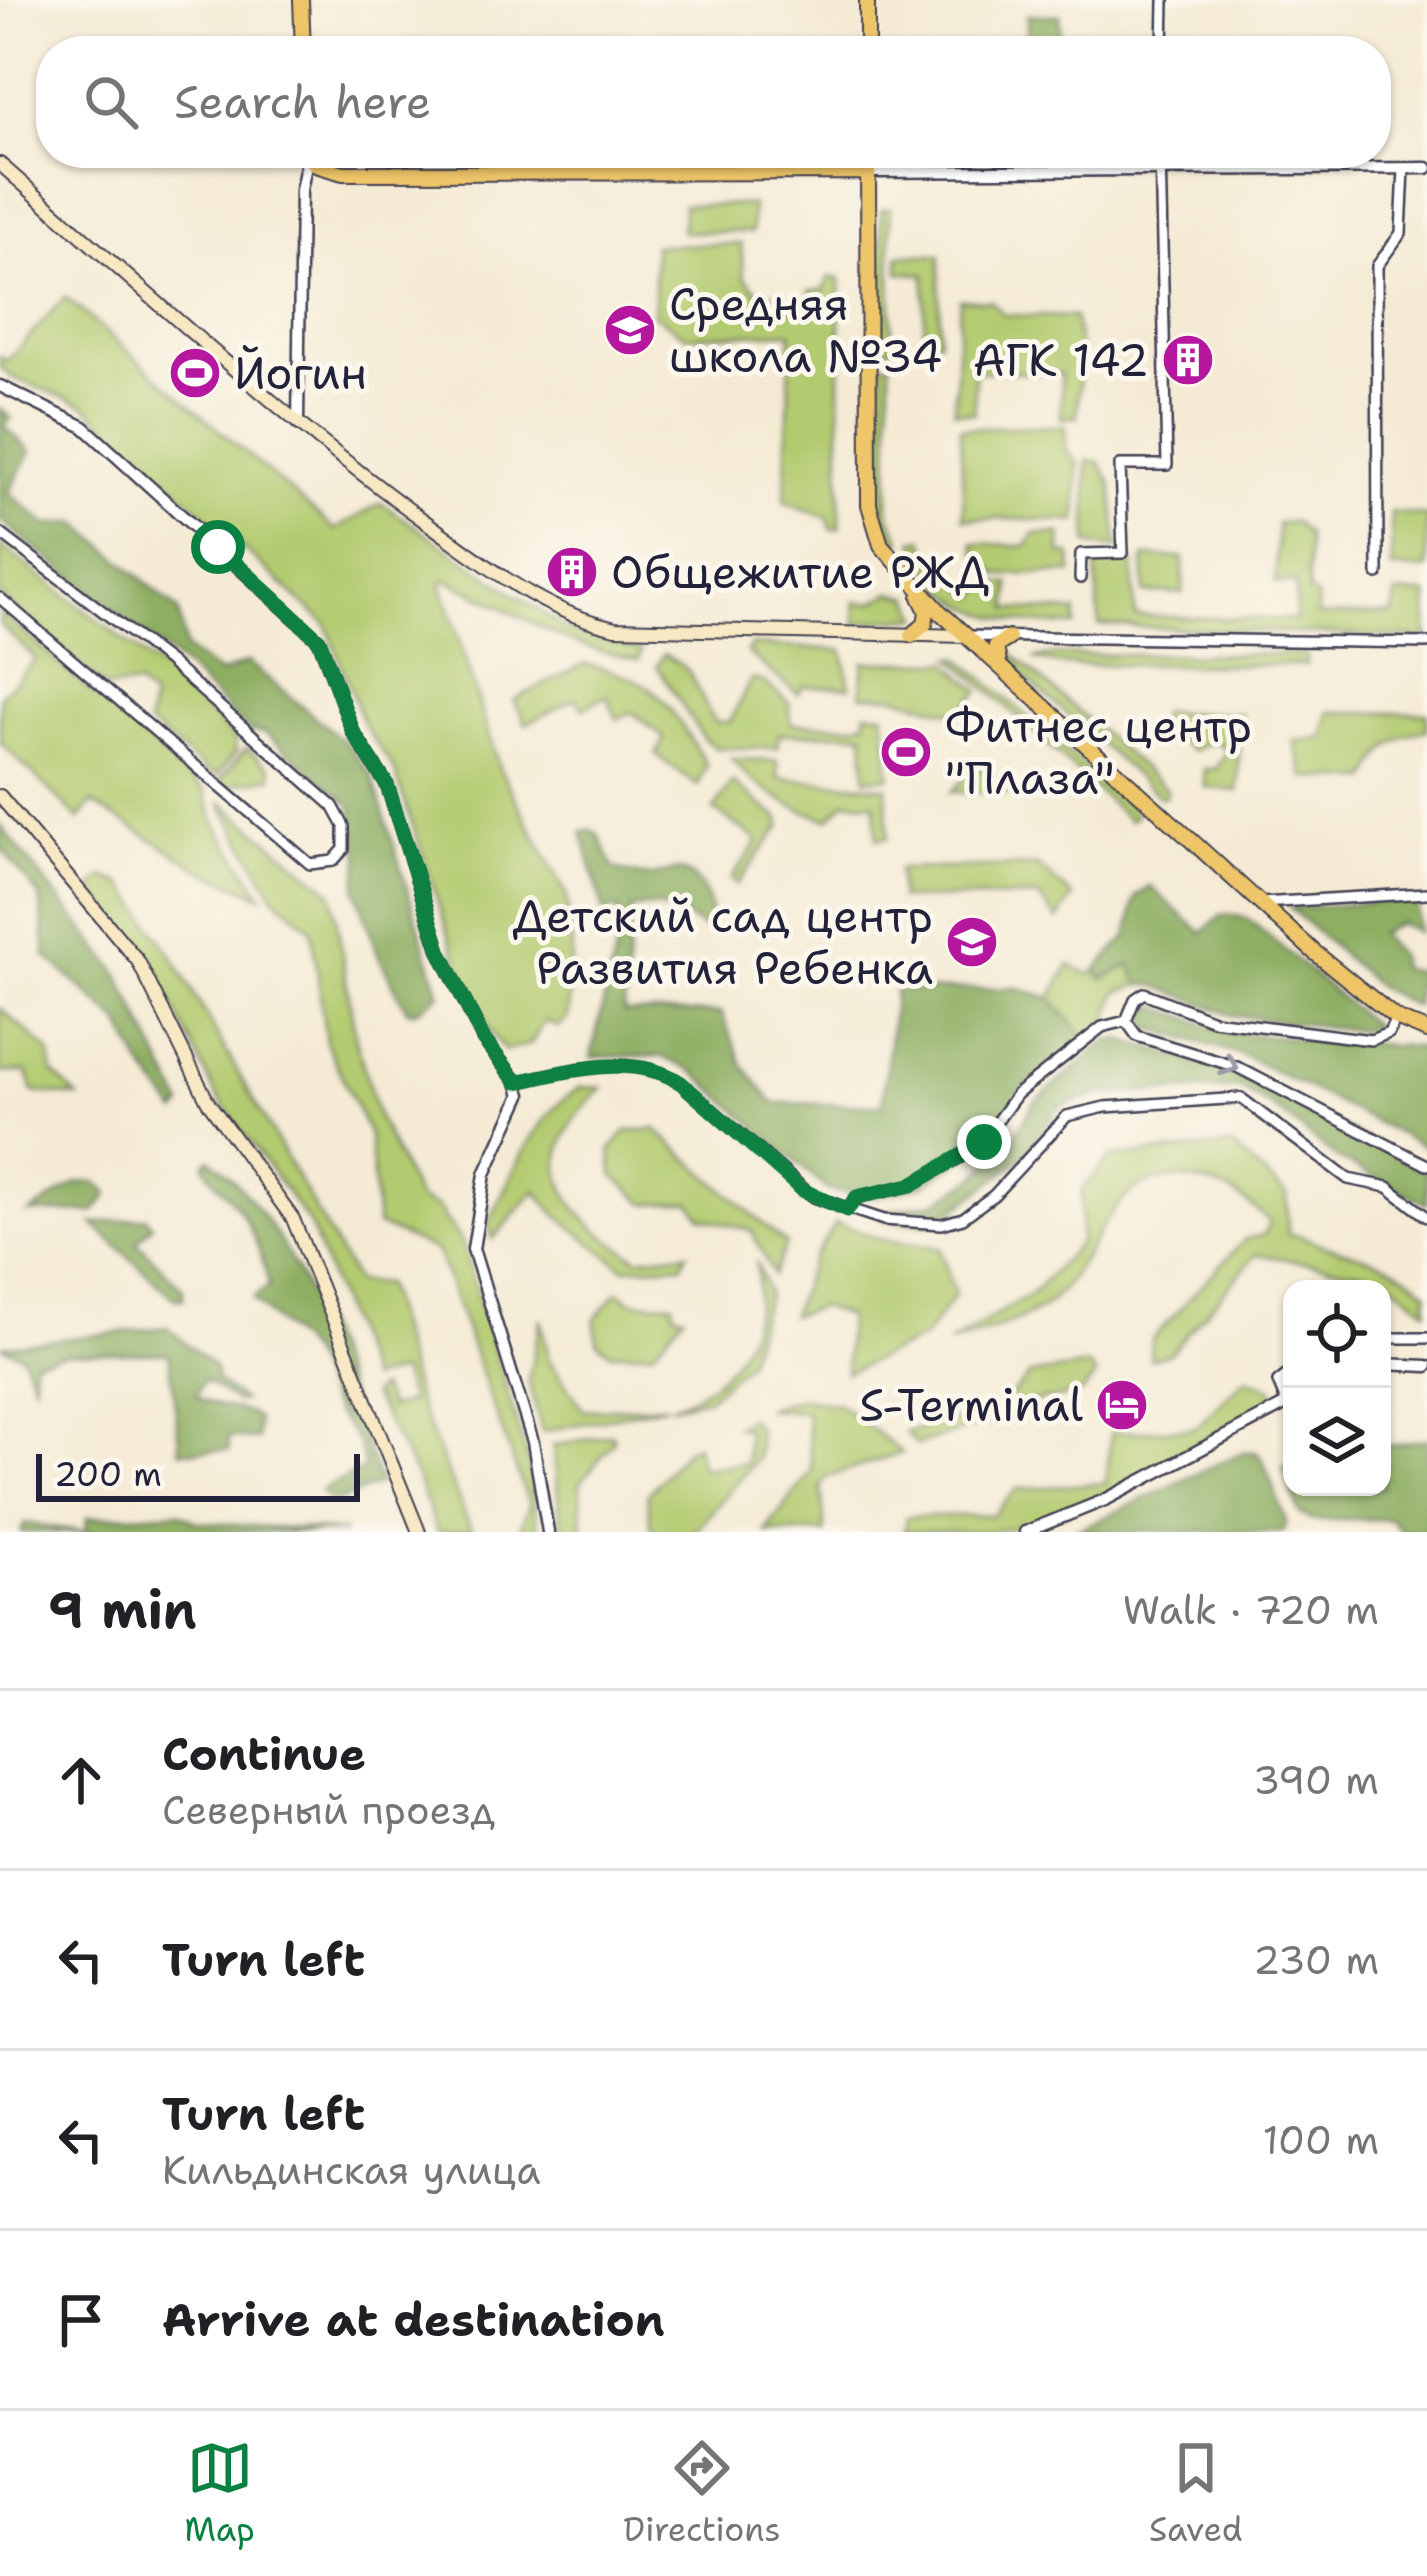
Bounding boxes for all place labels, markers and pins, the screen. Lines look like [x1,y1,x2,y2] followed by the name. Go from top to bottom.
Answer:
[669,274,942,386] place label: Средняя школа №34
[602,302,658,358] school or university icon: Средняя школа №34
[973,330,1149,390] place label: АГК 142
[1160,332,1216,388] building icon: АГК 142
[234,343,367,403] place label: Йогин
[167,345,223,401] sports icon: Йогин
[611,542,989,602] place label: Общежитие РЖД
[544,544,600,600] building icon: Общежитие РЖД
[945,696,1252,808] place label: Фитнес центр "Плаза"
[878,724,934,780] sports icon: Фитнес центр "Плаза"
[513,886,933,998] place label: Детский сад центр Развития Ребенка
[944,914,1000,970] school or university icon: Детский сад центр Развития Ребенка
[859,1375,1083,1435] place label: S-Terminal
[1094,1377,1150,1433] hotel icon: S-Terminal

